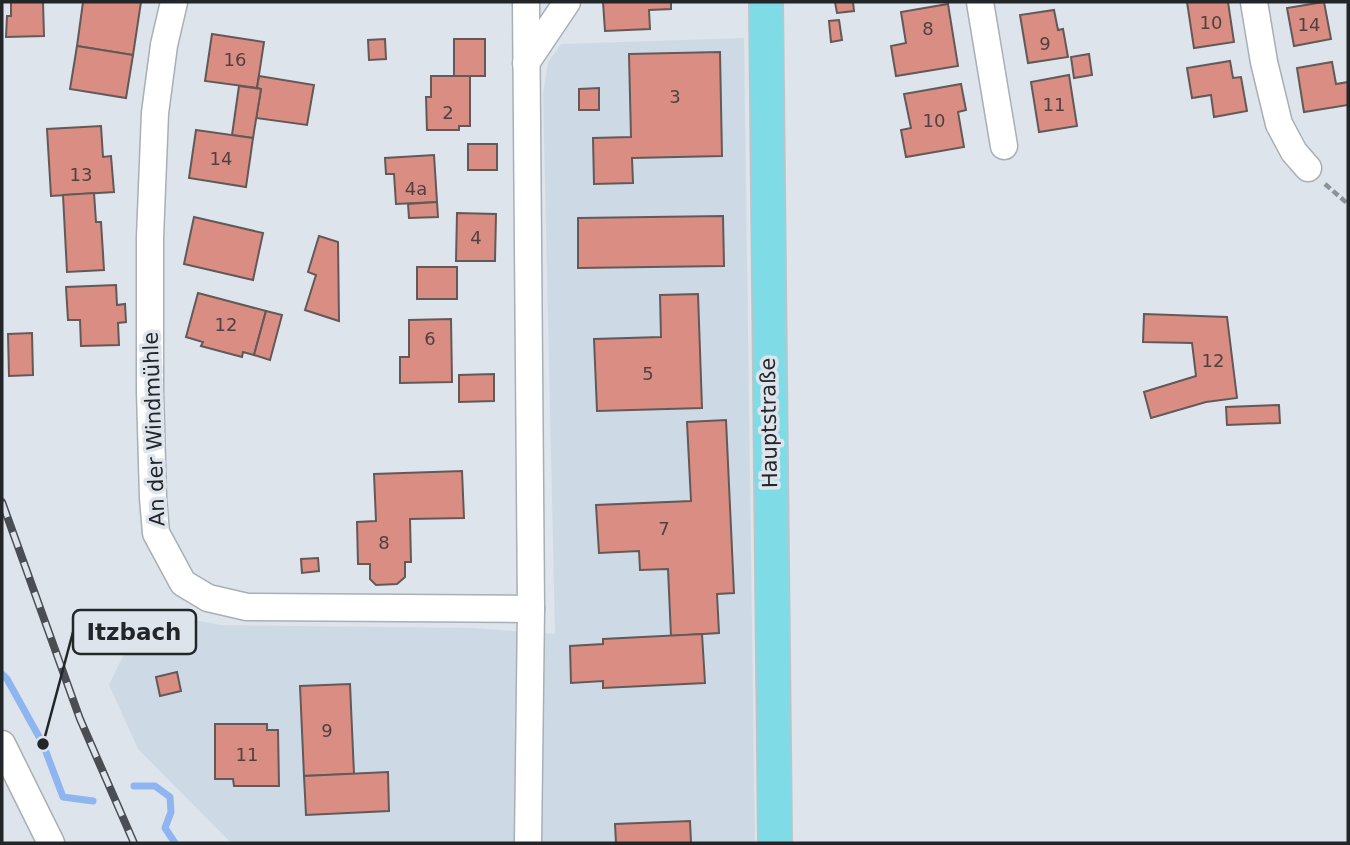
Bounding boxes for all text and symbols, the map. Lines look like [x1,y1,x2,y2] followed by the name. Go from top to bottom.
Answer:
[1200,12,1222,33] house number: 10
[1298,14,1320,35] house number: 14
[922,18,934,39] house number: 8
[1039,33,1051,54] house number: 9
[224,49,246,70] house number: 16
[669,86,681,107] house number: 3
[1043,94,1065,115] house number: 11
[442,102,454,123] house number: 2
[923,110,945,131] house number: 10
[210,148,232,169] house number: 14
[70,164,92,185] house number: 13
[405,178,427,199] house number: 4a
[470,227,482,248] house number: 4
[215,314,237,335] house number: 12
[424,328,436,349] house number: 6
[139,331,169,527] street label: An der Windmühle
[1202,350,1224,371] house number: 12
[756,358,782,488] street label: Hauptstraße
[642,363,654,384] house number: 5
[658,518,670,539] house number: 7
[378,532,390,553] house number: 8
[73,610,196,654] callout: Itzbach
[87,619,181,645] text: Itzbach
[321,720,333,741] house number: 9
[236,744,258,765] house number: 11

